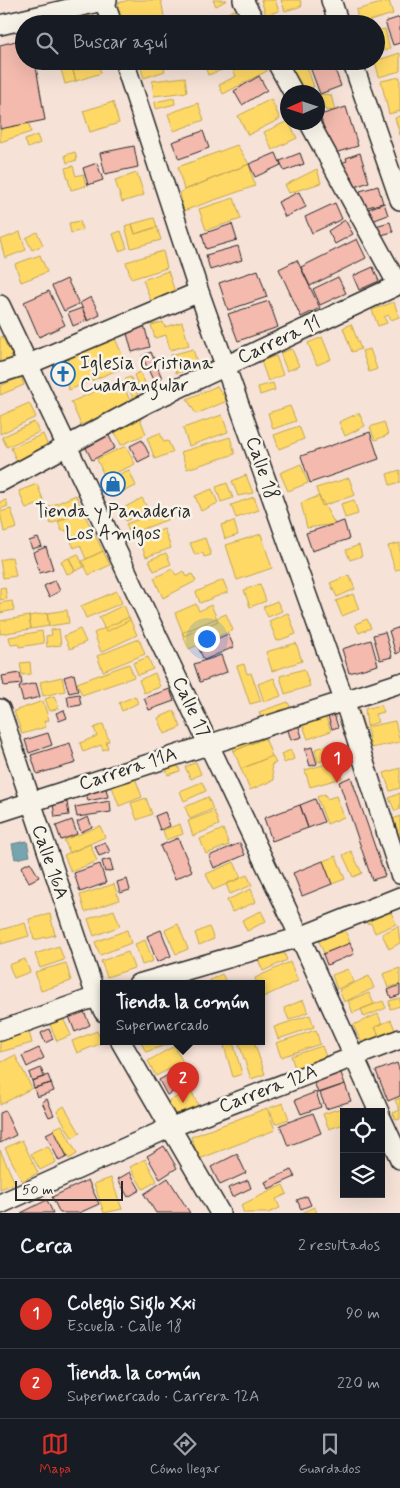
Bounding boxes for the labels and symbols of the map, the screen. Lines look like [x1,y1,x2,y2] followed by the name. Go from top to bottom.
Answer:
[280,85,325,130] north arrow
[233,310,325,370] street label: Carrera 11
[80,351,214,401] place label: Iglesia Cristiana Cuadrangular
[50,361,76,387] church icon: Iglesia Cristiana Cuadrangular
[240,433,284,503] street label: Calle 18
[100,471,126,497] shop icon: Tienda y Panaderia Los Amigos
[35,499,191,547] place label: Tienda y Panaderia Los Amigos
[194,626,220,652] your location
[166,673,216,741] street label: Calle 17
[76,741,180,797] street label: Carrera 11A
[321,742,353,783] pin: 1
[26,821,74,903] street label: Calle 16A
[215,1059,321,1119] street label: Carrera 12A
[167,1062,199,1103] pin: 2
[15,1178,122,1201] scale bar

